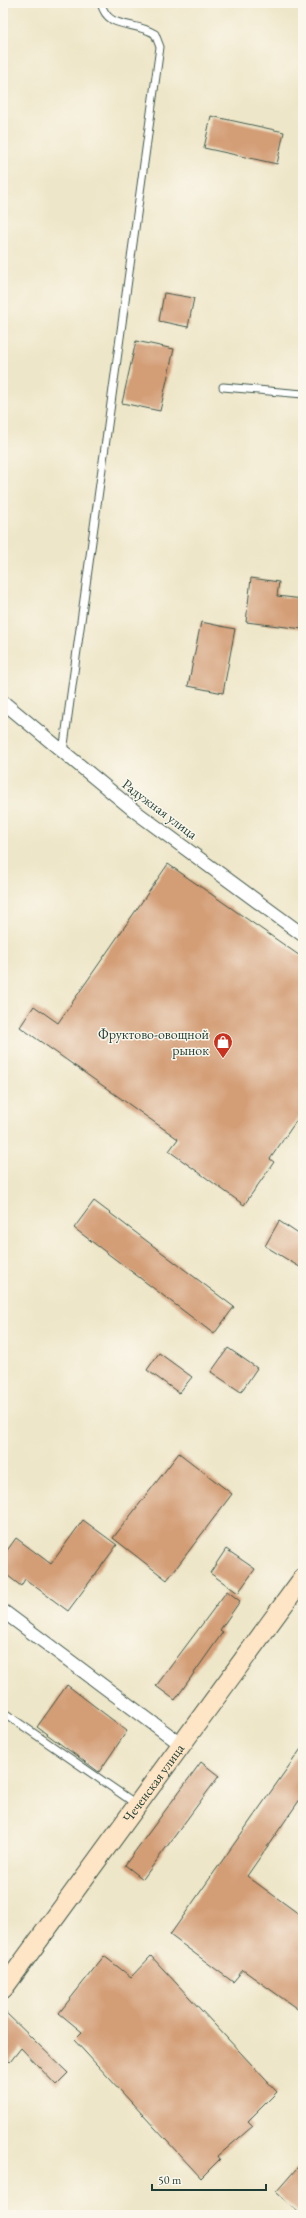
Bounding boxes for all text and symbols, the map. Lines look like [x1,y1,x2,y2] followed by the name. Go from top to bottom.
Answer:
[119,775,202,843] street label: Радужная улица
[98,1025,210,1059] place label: Фруктово-овощной рынок
[212,1031,234,1059] shop icon: Фруктово-овощной рынок
[119,1740,188,1826] street label: Чеченская улица
[152,2166,266,2192] scale bar
[158,2172,182,2188] text: 50 m

